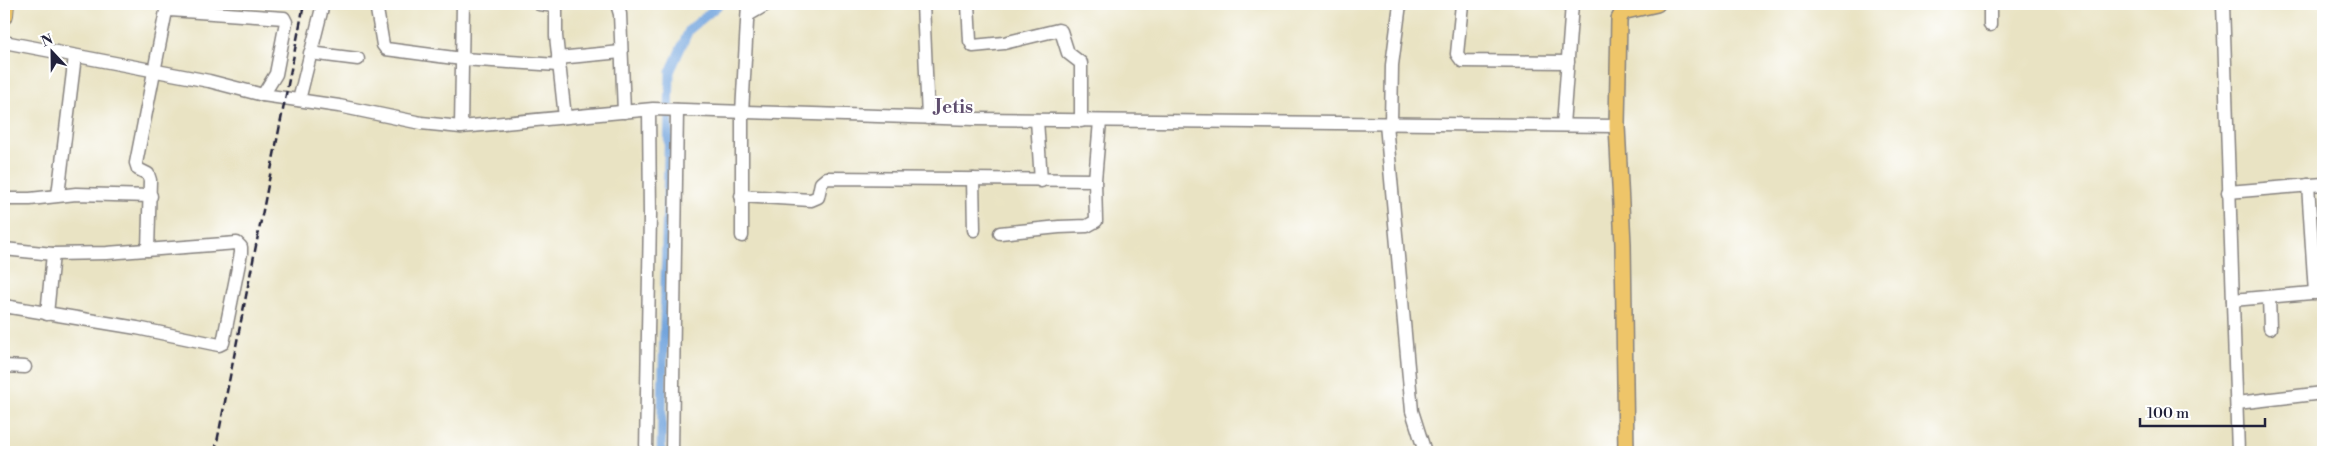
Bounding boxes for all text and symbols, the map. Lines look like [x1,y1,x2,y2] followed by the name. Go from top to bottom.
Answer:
[28,28,78,78] north arrow
[39,30,56,51] text: N
[932,95,973,119] district label: Jetis
[2140,396,2264,428] scale bar
[2147,404,2189,423] text: 100 m

